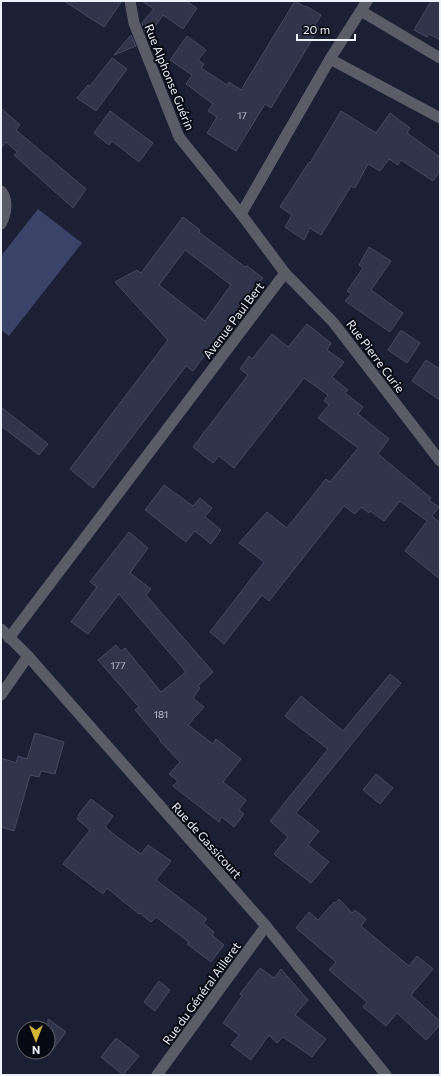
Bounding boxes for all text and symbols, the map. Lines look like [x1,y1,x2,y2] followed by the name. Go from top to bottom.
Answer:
[297,16,355,42] scale bar
[142,22,198,132] street label: Rue Alphonse Guérin
[303,22,330,36] text: 20 m
[237,109,247,121] house number: 17
[200,279,266,361] street label: Avenue Paul Bert
[344,317,408,395] street label: Rue Pierre Curie
[111,659,125,671] house number: 177
[154,708,168,720] house number: 181
[169,799,245,881] street label: Rue de Gassicourt
[159,939,243,1047] street label: Rue du Général Ailleret
[16,1020,56,1060] north arrow
[32,1044,40,1057] text: N

